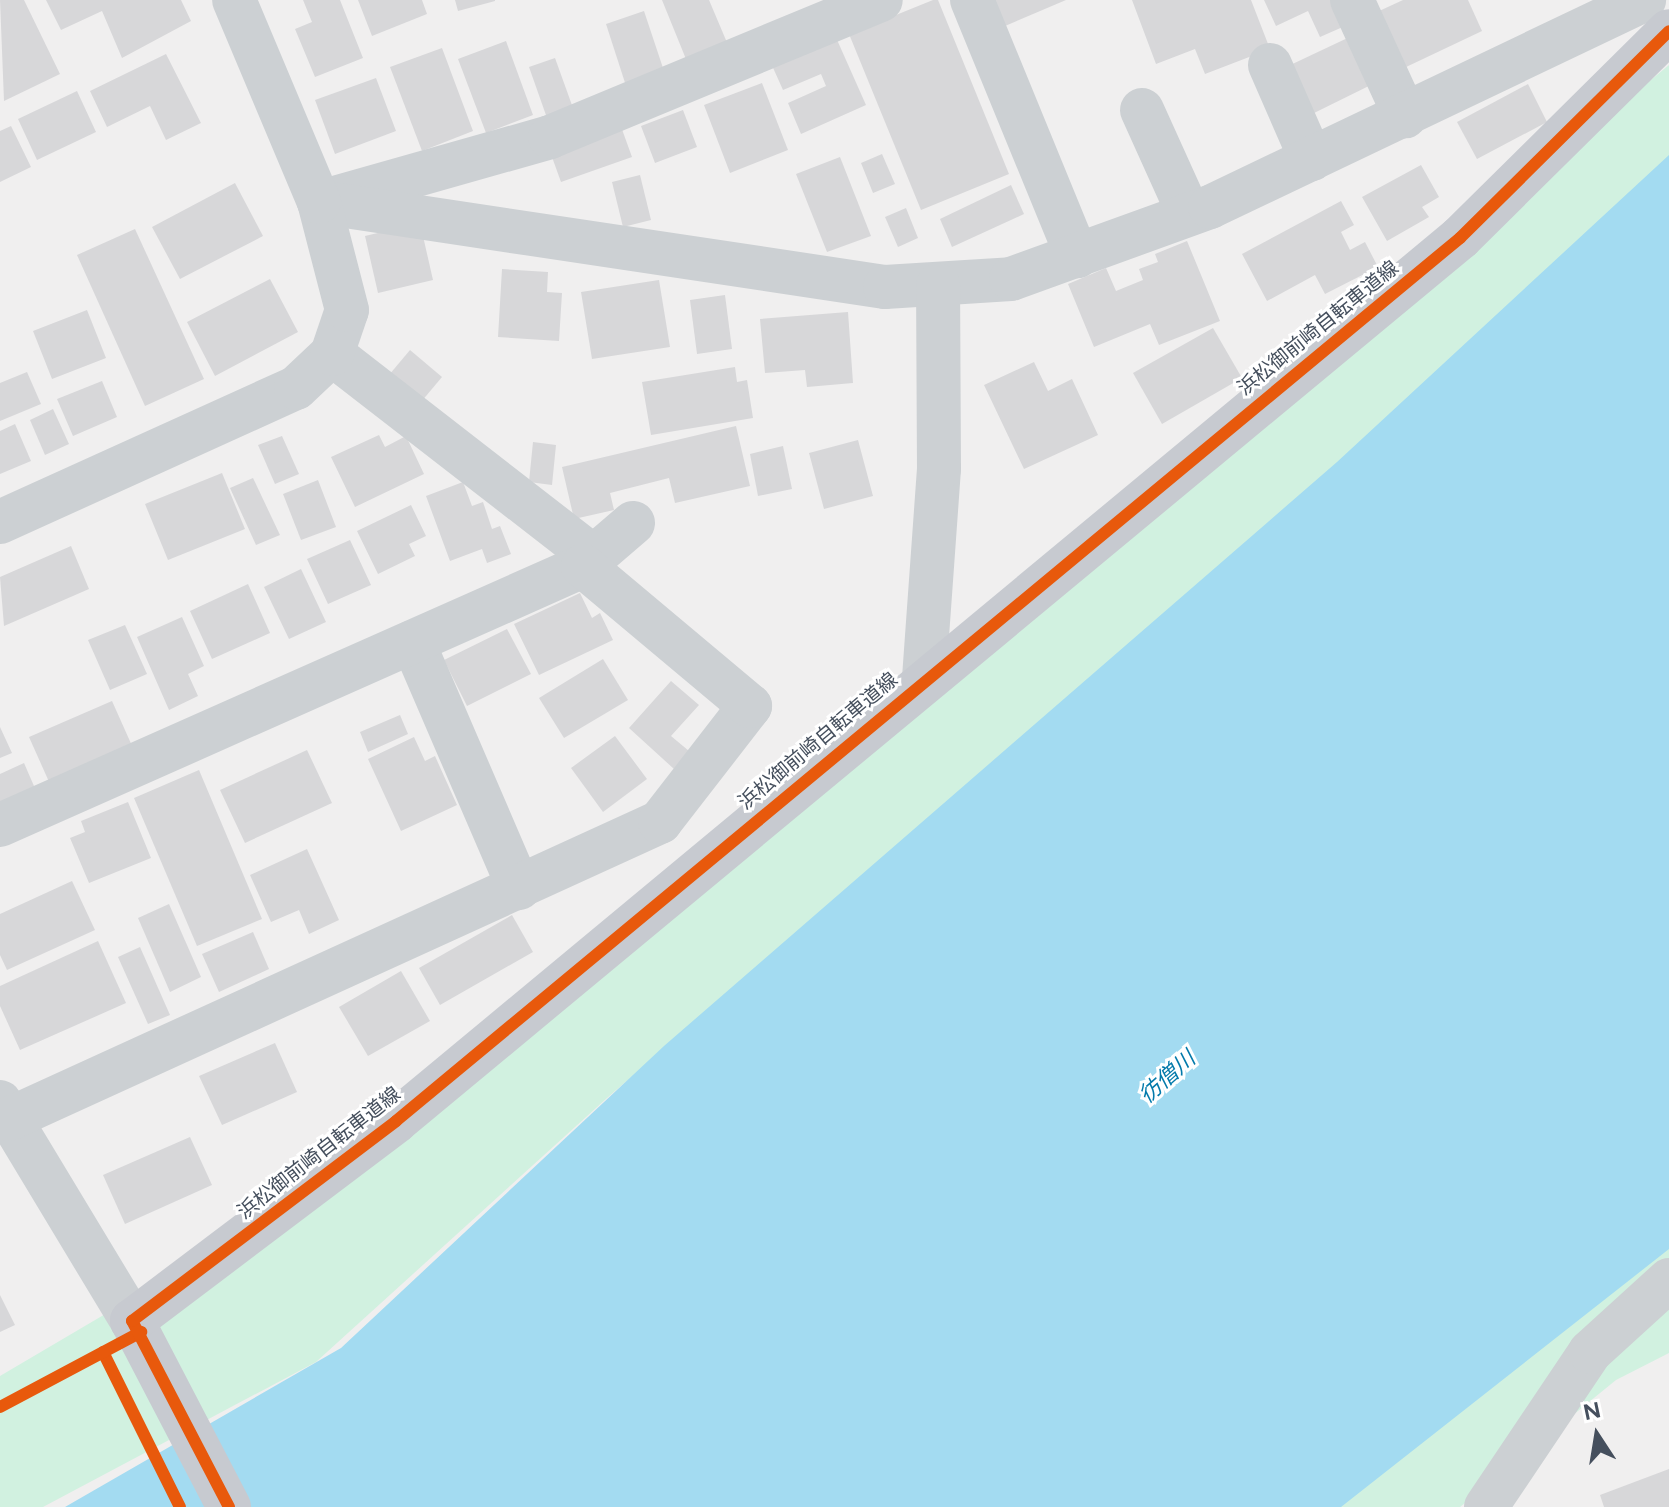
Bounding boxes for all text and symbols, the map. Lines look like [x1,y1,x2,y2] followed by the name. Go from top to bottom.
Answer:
[1233,256,1403,400] street label: 浜松御前崎自転車道線
[734,668,902,814] street label: 浜松御前崎自転車道線
[1133,1045,1201,1109] water label: 彷僧川
[233,1082,405,1224] street label: 浜松御前崎自転車道線
[1557,1395,1637,1475] north arrow
[1581,1396,1603,1426] text: N

